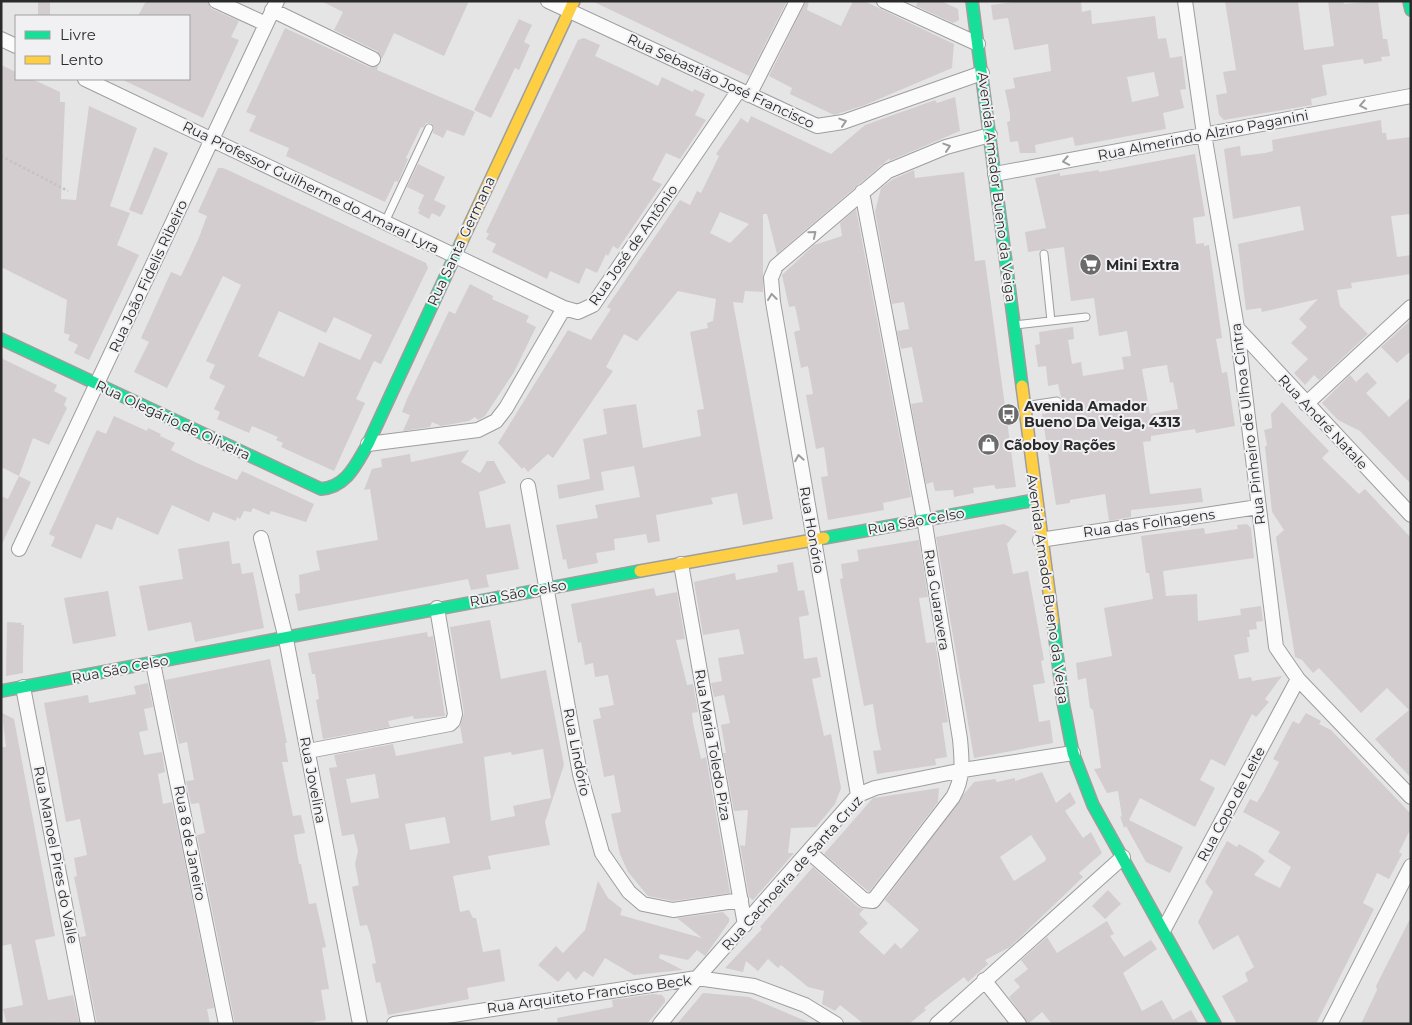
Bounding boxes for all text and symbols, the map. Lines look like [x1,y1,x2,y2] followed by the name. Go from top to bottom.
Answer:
[15,15,190,80] legend
[60,25,96,44] text: Livre
[625,30,818,132] street label: Rua Sebastião José Francisco
[60,50,103,69] text: Lento
[974,71,1020,303] street label: Avenida Amador Bueno da Veiga
[1358,99,1367,109] one-way arrow
[1096,106,1310,164] street label: Rua Almerindo Alziro Paganini
[180,117,442,257] street label: Rua Professor Guilherme do Amaral Lyra
[838,117,846,127] one-way arrow
[943,143,951,153] one-way arrow
[1061,155,1070,165] one-way arrow
[423,173,499,309] street label: Rua Santa Germana
[584,181,682,309] street label: Rua José de Antônio
[105,197,191,355] street label: Rua João Fidelis Ribeiro
[807,232,816,240] one-way arrow
[1078,253,1102,277] supermarket icon: Mini Extra
[1106,256,1179,274] place label: Mini Extra
[767,293,778,301] one-way arrow
[1227,322,1269,526] street label: Rua Pinheiro de Ulhoa Cintra
[1274,371,1372,473] street label: Rua André Natale
[93,376,253,464] street label: Rua Olegário de Oliveira
[1023,397,1181,431] place label: Avenida Amador Bueno Da Veiga, 4313
[996,402,1020,426] bus stop icon: Avenida Amador Bueno Da Veiga, 4313
[976,433,1000,457] shop icon: Cãoboy Rações
[1004,436,1116,454] place label: Cãoboy Rações
[795,453,805,462] one-way arrow
[1023,473,1073,705] street label: Avenida Amador Bueno da Veiga
[796,485,829,575] street label: Rua Honório
[866,504,966,538] street label: Rua São Celso
[1082,505,1216,541] street label: Rua das Folhagens
[920,548,954,652] street label: Rua Guaravera
[468,576,568,610] street label: Rua São Celso
[70,651,170,687] street label: Rua São Celso
[691,668,735,822] street label: Rua Maria Toledo Piza
[560,706,594,798] street label: Rua Lindório
[296,735,330,825] street label: Rua Jovelina
[1193,743,1269,865] street label: Rua Copo de Leite
[30,765,82,945] street label: Rua Manoel Pires do Valle
[170,784,210,902] street label: Rua 8 de Janeiro
[718,792,866,954] street label: Rua Cachoeira de Santa Cruz
[486,971,693,1017] street label: Rua Arquiteto Francisco Beck

